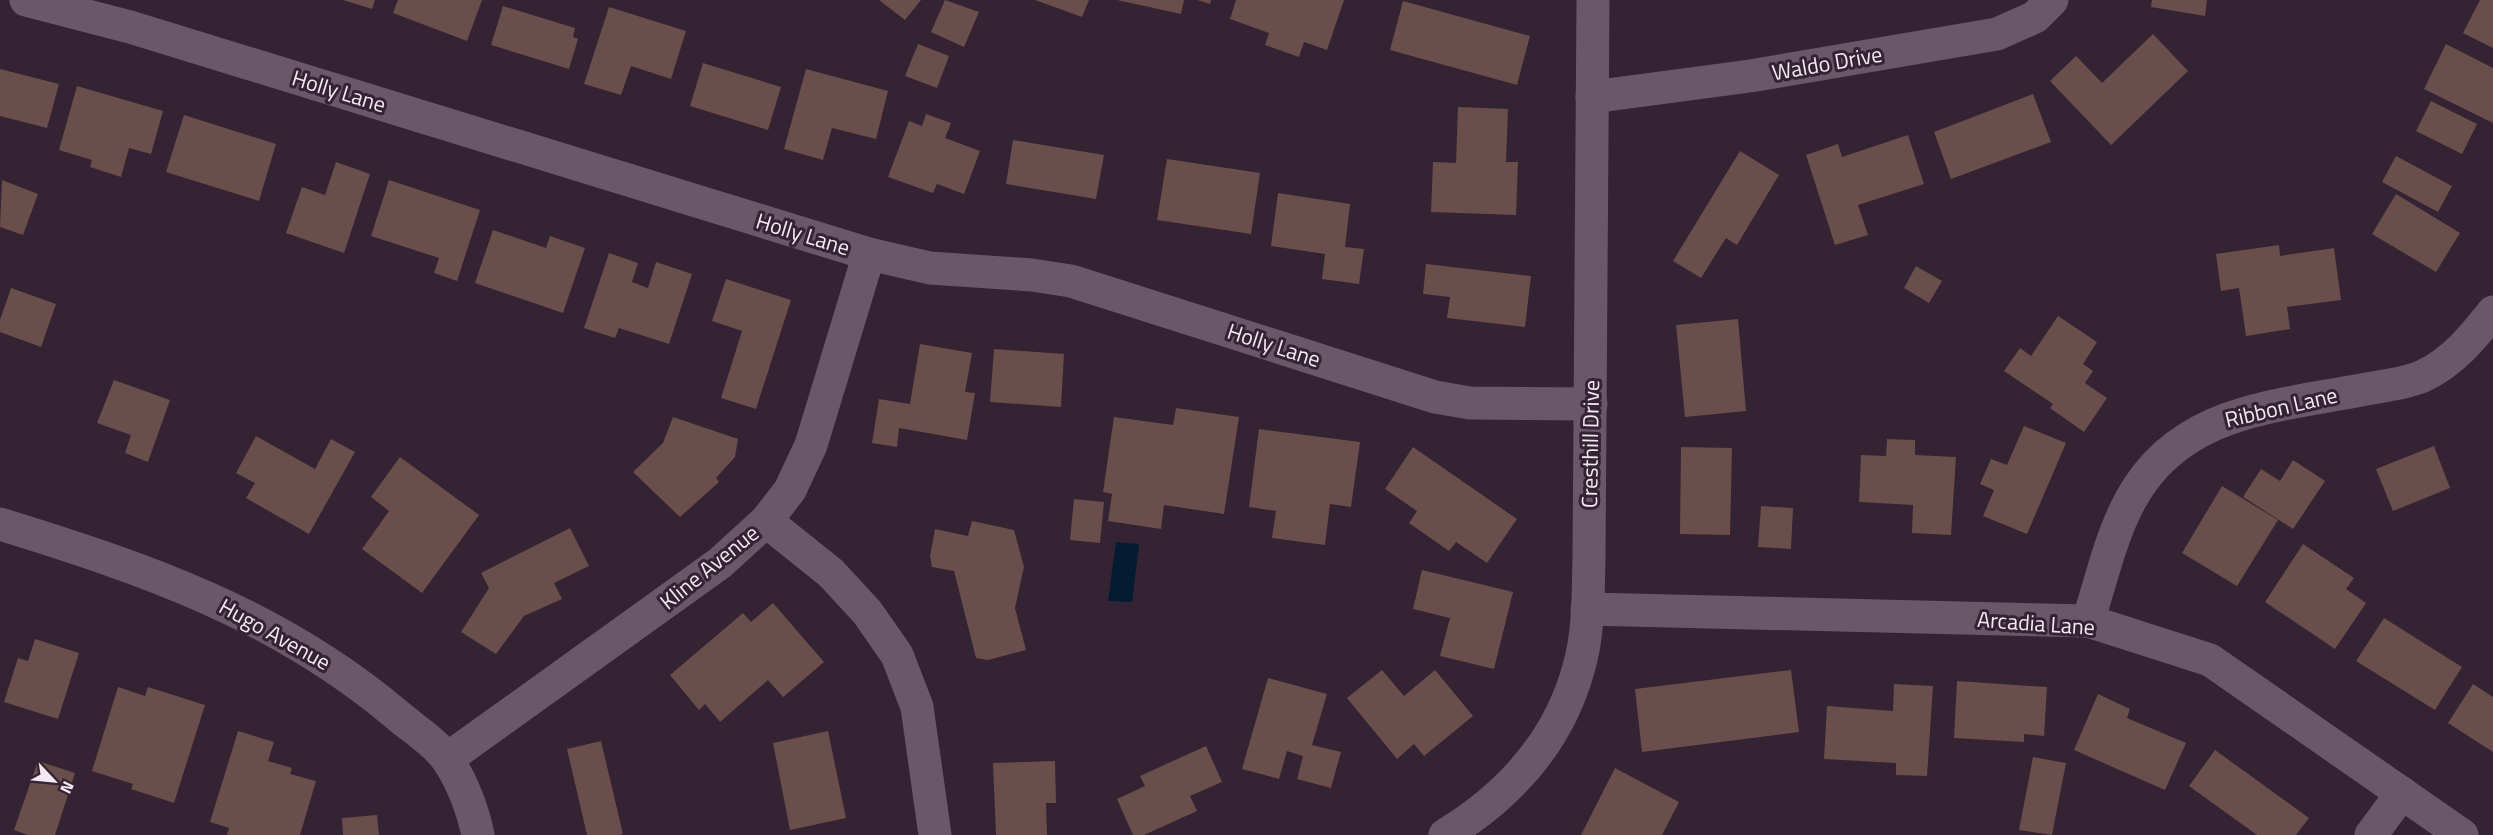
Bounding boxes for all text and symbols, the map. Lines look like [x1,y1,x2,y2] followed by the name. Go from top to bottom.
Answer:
[1769,37,1885,89] street label: Waldo Drive
[288,61,390,121] street label: Holly Lane
[752,204,854,264] street label: Holly Lane
[1223,314,1325,376] street label: Holly Lane
[2221,378,2341,436] street label: Ribbon Lane
[1572,380,1608,508] street label: Cresthill Drive
[652,516,766,618] street label: Kline Avenue
[213,589,337,679] street label: Hugo Avenue
[1976,602,2096,644] street label: Arcadia Lane
[24,751,84,811] north arrow
[54,777,81,798] text: N

